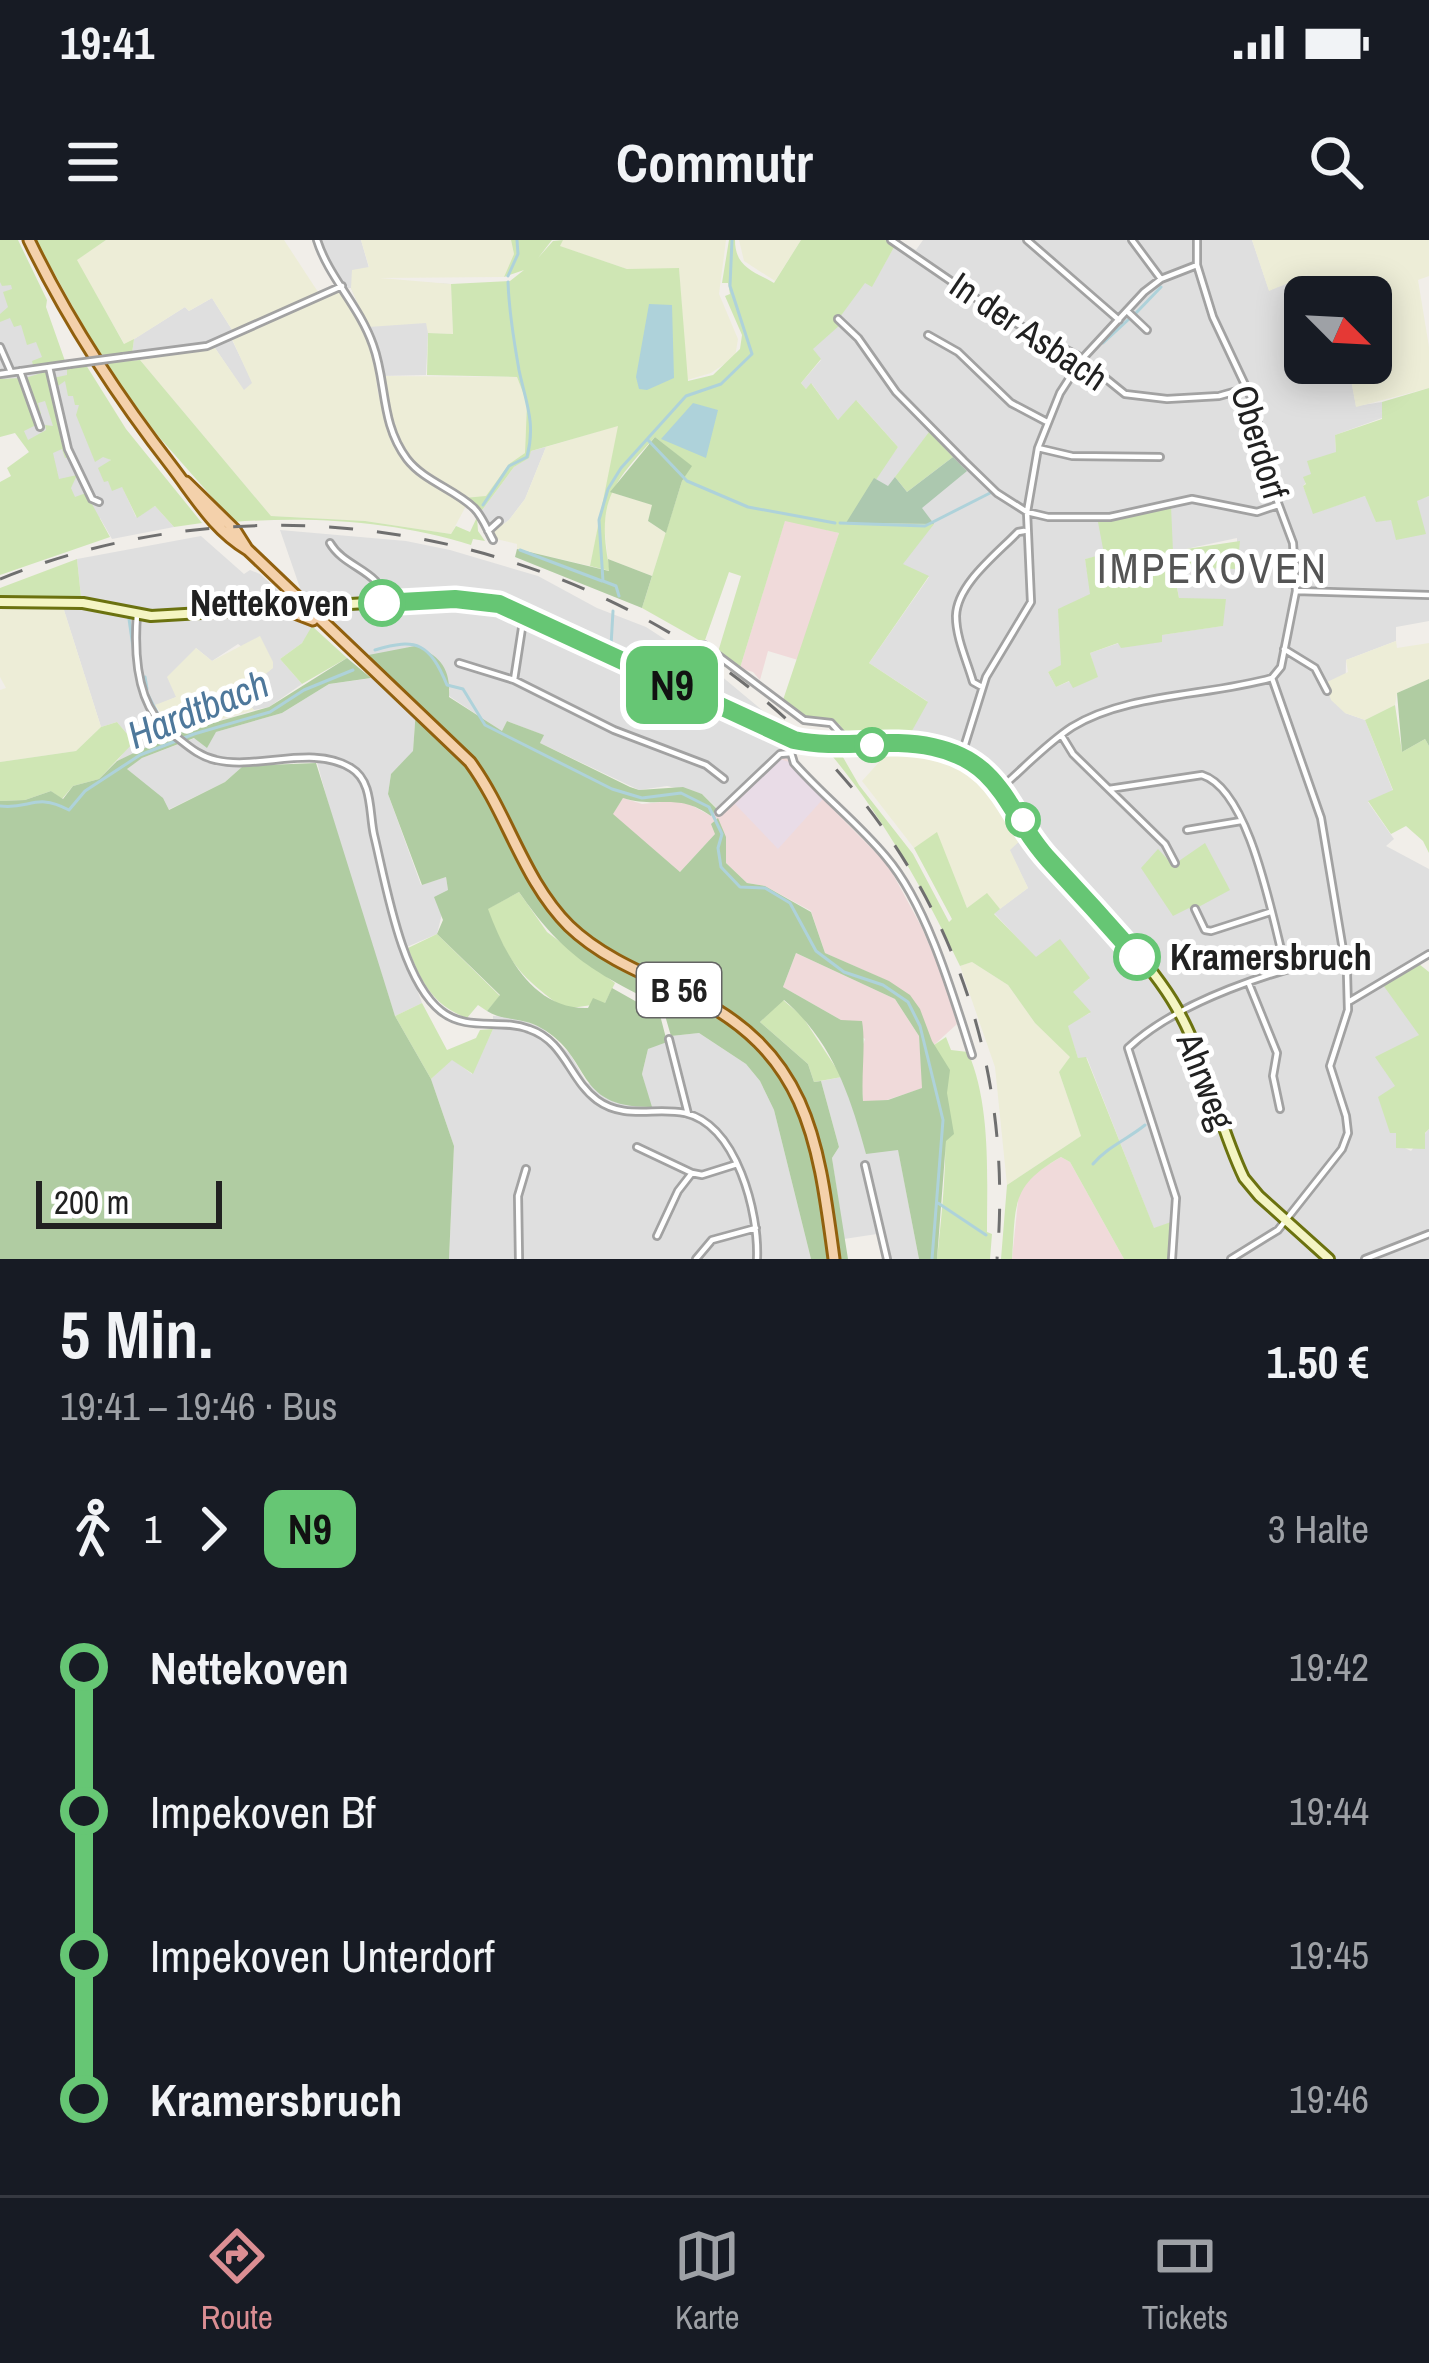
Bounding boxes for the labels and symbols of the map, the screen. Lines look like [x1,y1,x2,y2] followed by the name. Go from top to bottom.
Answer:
[941,261,1117,401] street label: In der Asbach
[1284,276,1392,384] north arrow
[1220,379,1300,505] street label: Oberdorf
[1097,540,1329,596] district label: IMPEKOVEN
[190,579,349,627] place label: Nettekoven
[360,581,404,625] marker: Nettekoven
[618,646,726,724] line badge: N9
[120,657,276,761] water label: Hardtbach
[856,729,888,761] unlabelled marker
[1007,804,1039,836] unlabelled marker
[1170,933,1372,981] place label: Kramersbruch
[1115,935,1159,979] marker: Kramersbruch
[637,963,721,1017] road number: B 56
[1165,1025,1247,1137] street label: Ahrweg
[36,1175,222,1228] scale bar

